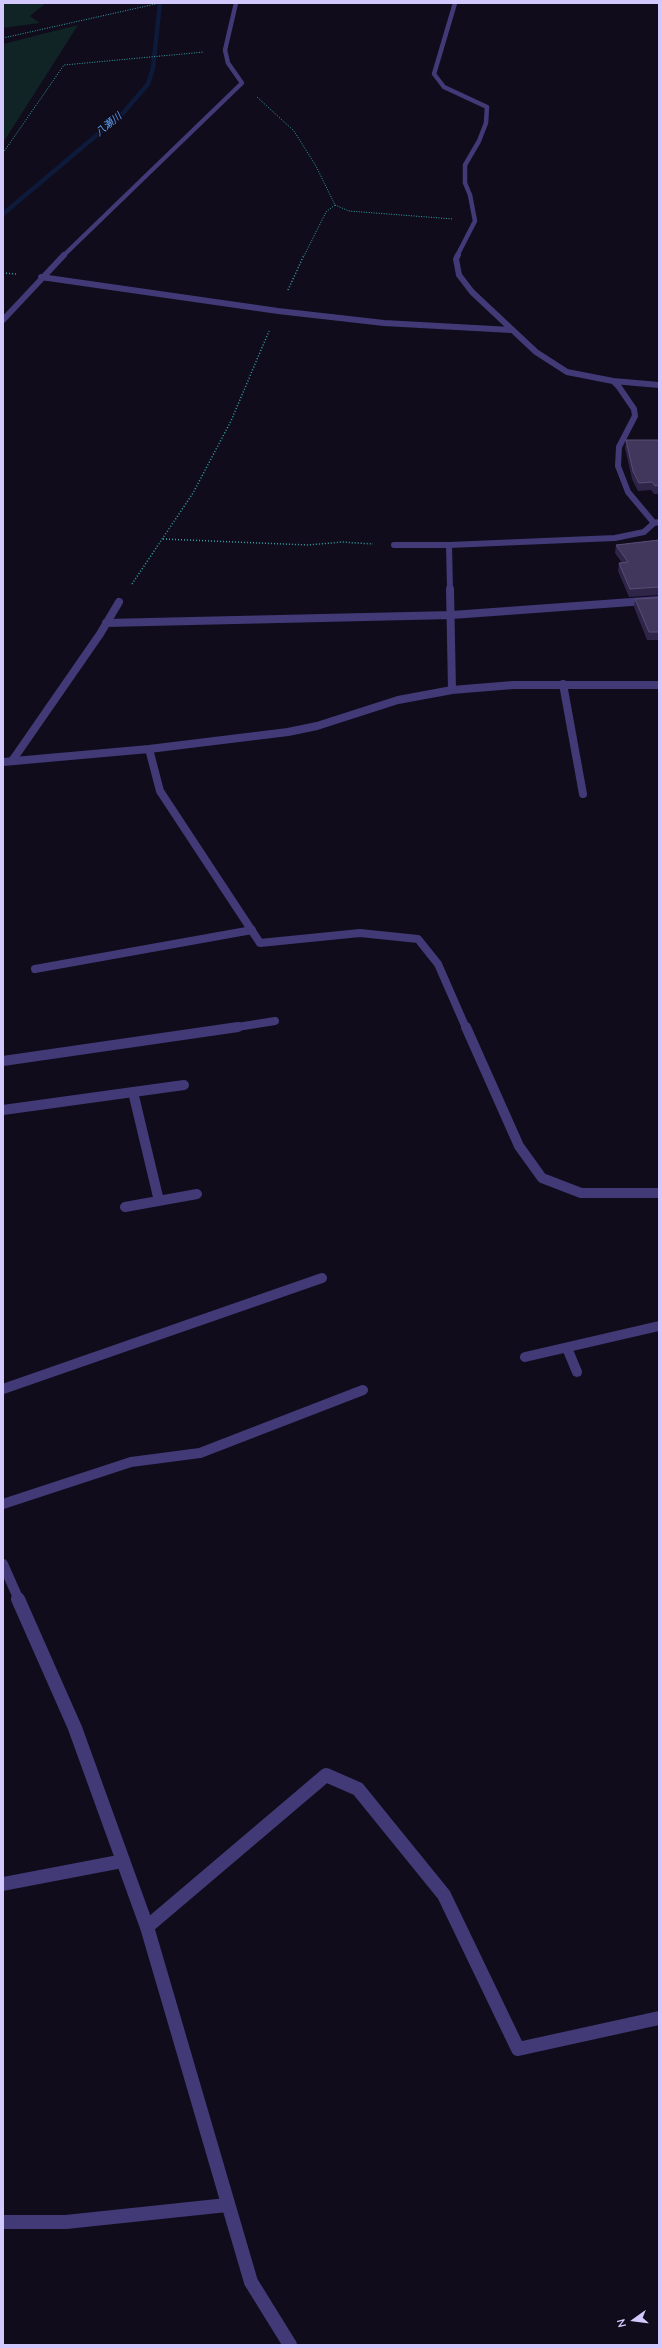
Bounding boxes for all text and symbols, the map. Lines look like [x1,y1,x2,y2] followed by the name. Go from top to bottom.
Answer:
[94,111,124,139] water label: 八瀬川
[614,2300,654,2340] north arrow
[614,2317,630,2329] text: N

